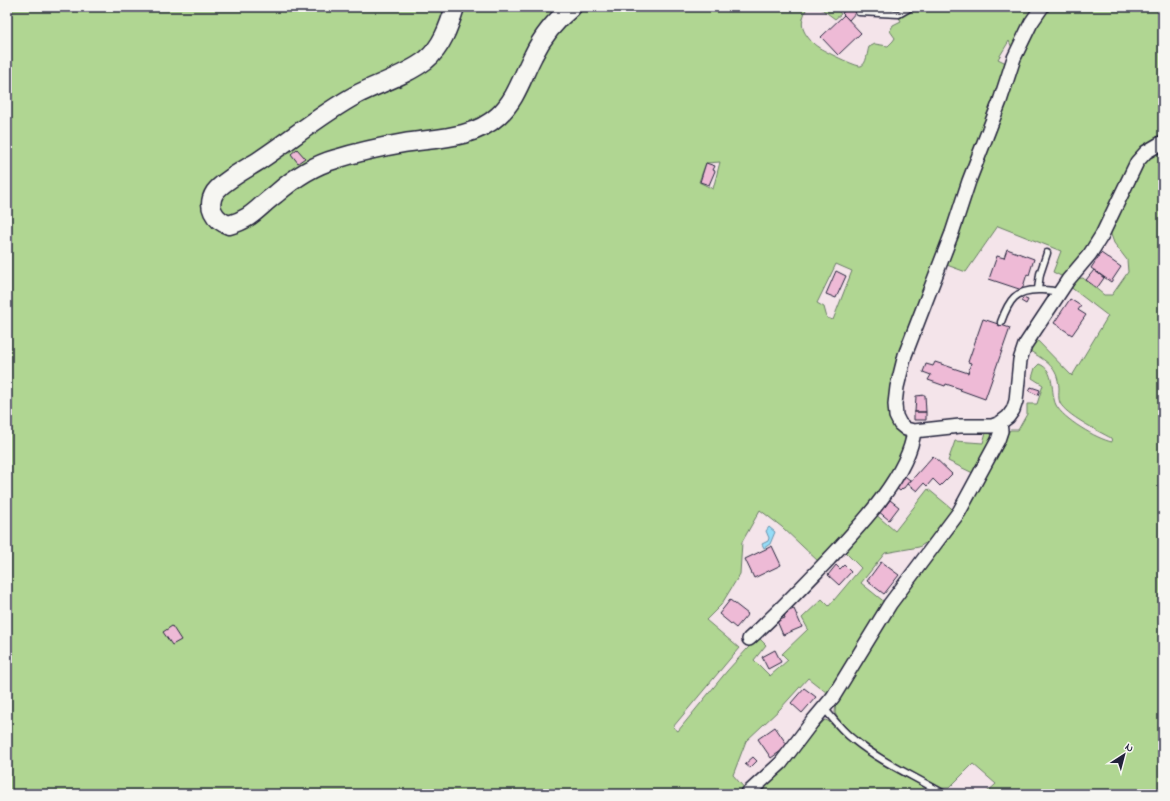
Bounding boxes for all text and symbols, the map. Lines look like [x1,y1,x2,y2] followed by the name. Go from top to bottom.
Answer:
[1104,735,1144,775] north arrow
[1122,739,1137,756] text: N

